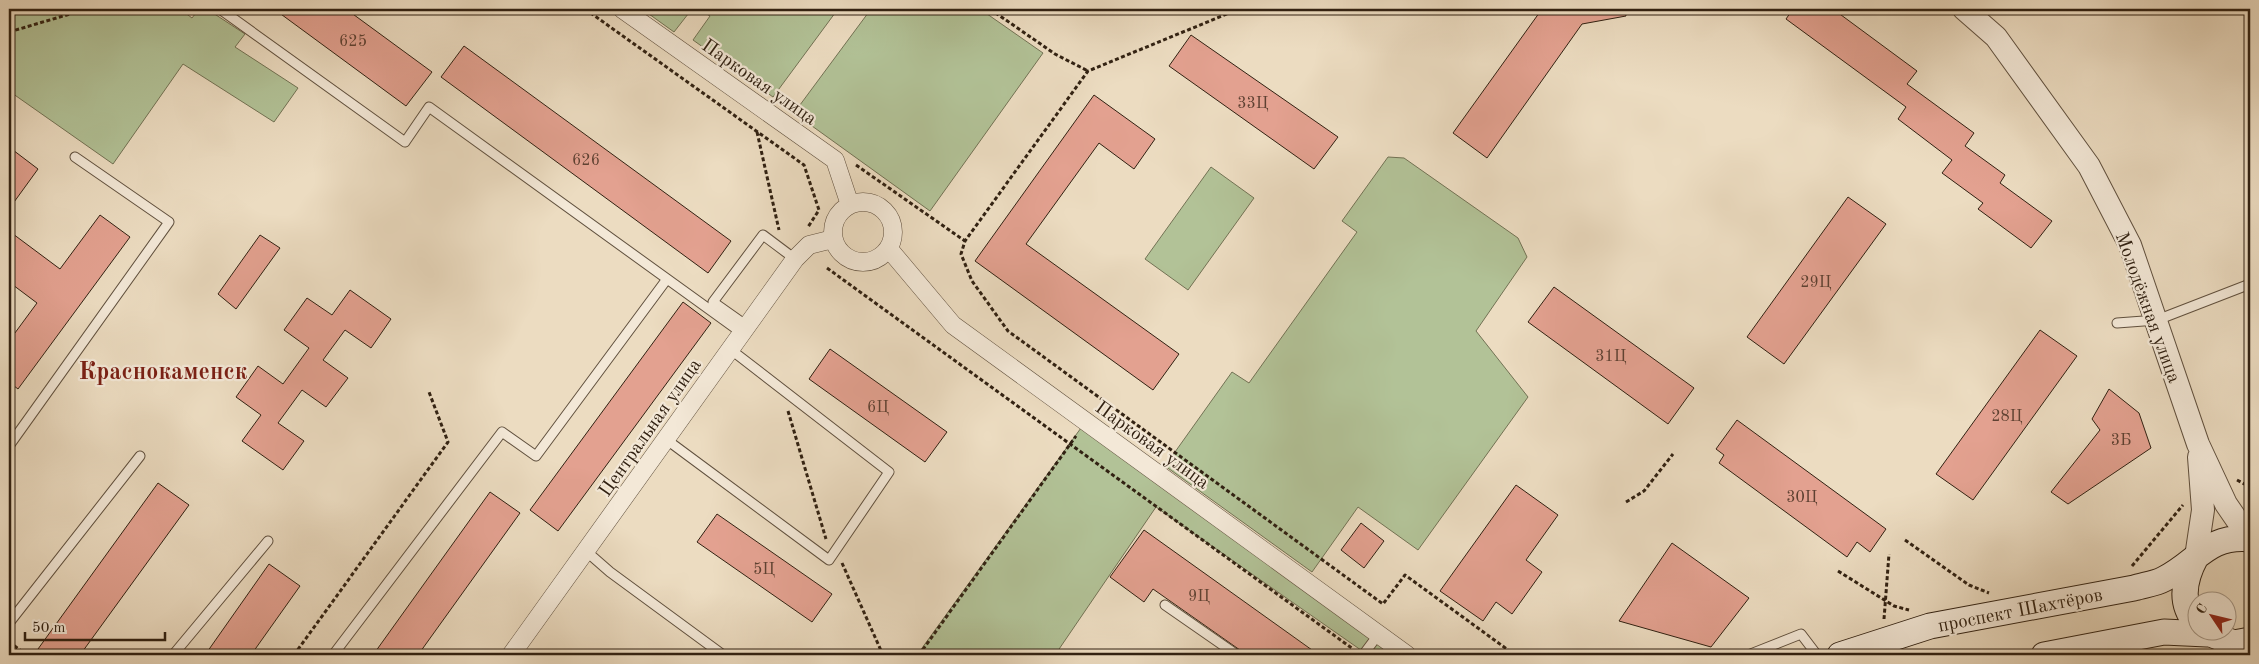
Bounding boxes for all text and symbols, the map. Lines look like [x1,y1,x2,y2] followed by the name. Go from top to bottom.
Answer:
[339,34,367,50] house number: 625
[698,36,820,130] street label: Парковая улица
[1237,96,1269,112] house number: 33Ц
[572,153,600,169] house number: 626
[2111,230,2183,386] street label: Молодёжная улица
[1800,275,1832,291] house number: 29Ц
[1595,349,1627,365] house number: 31Ц
[596,355,706,501] street label: Центральная улица
[79,361,248,385] district label: Краснокаменск
[1091,399,1212,494] street label: Парковая улица
[867,400,889,416] house number: 6Ц
[1991,409,2023,425] house number: 28Ц
[2111,433,2131,449] house number: 3Б
[1786,490,1818,506] house number: 30Ц
[753,562,775,578] house number: 5Ц
[1937,586,2104,637] street label: проспект Шахтёров
[1188,589,1210,605] house number: 9Ц
[2186,592,2236,642] north arrow
[2194,601,2211,617] text: С
[25,609,165,641] scale bar
[32,621,66,636] text: 50 m

